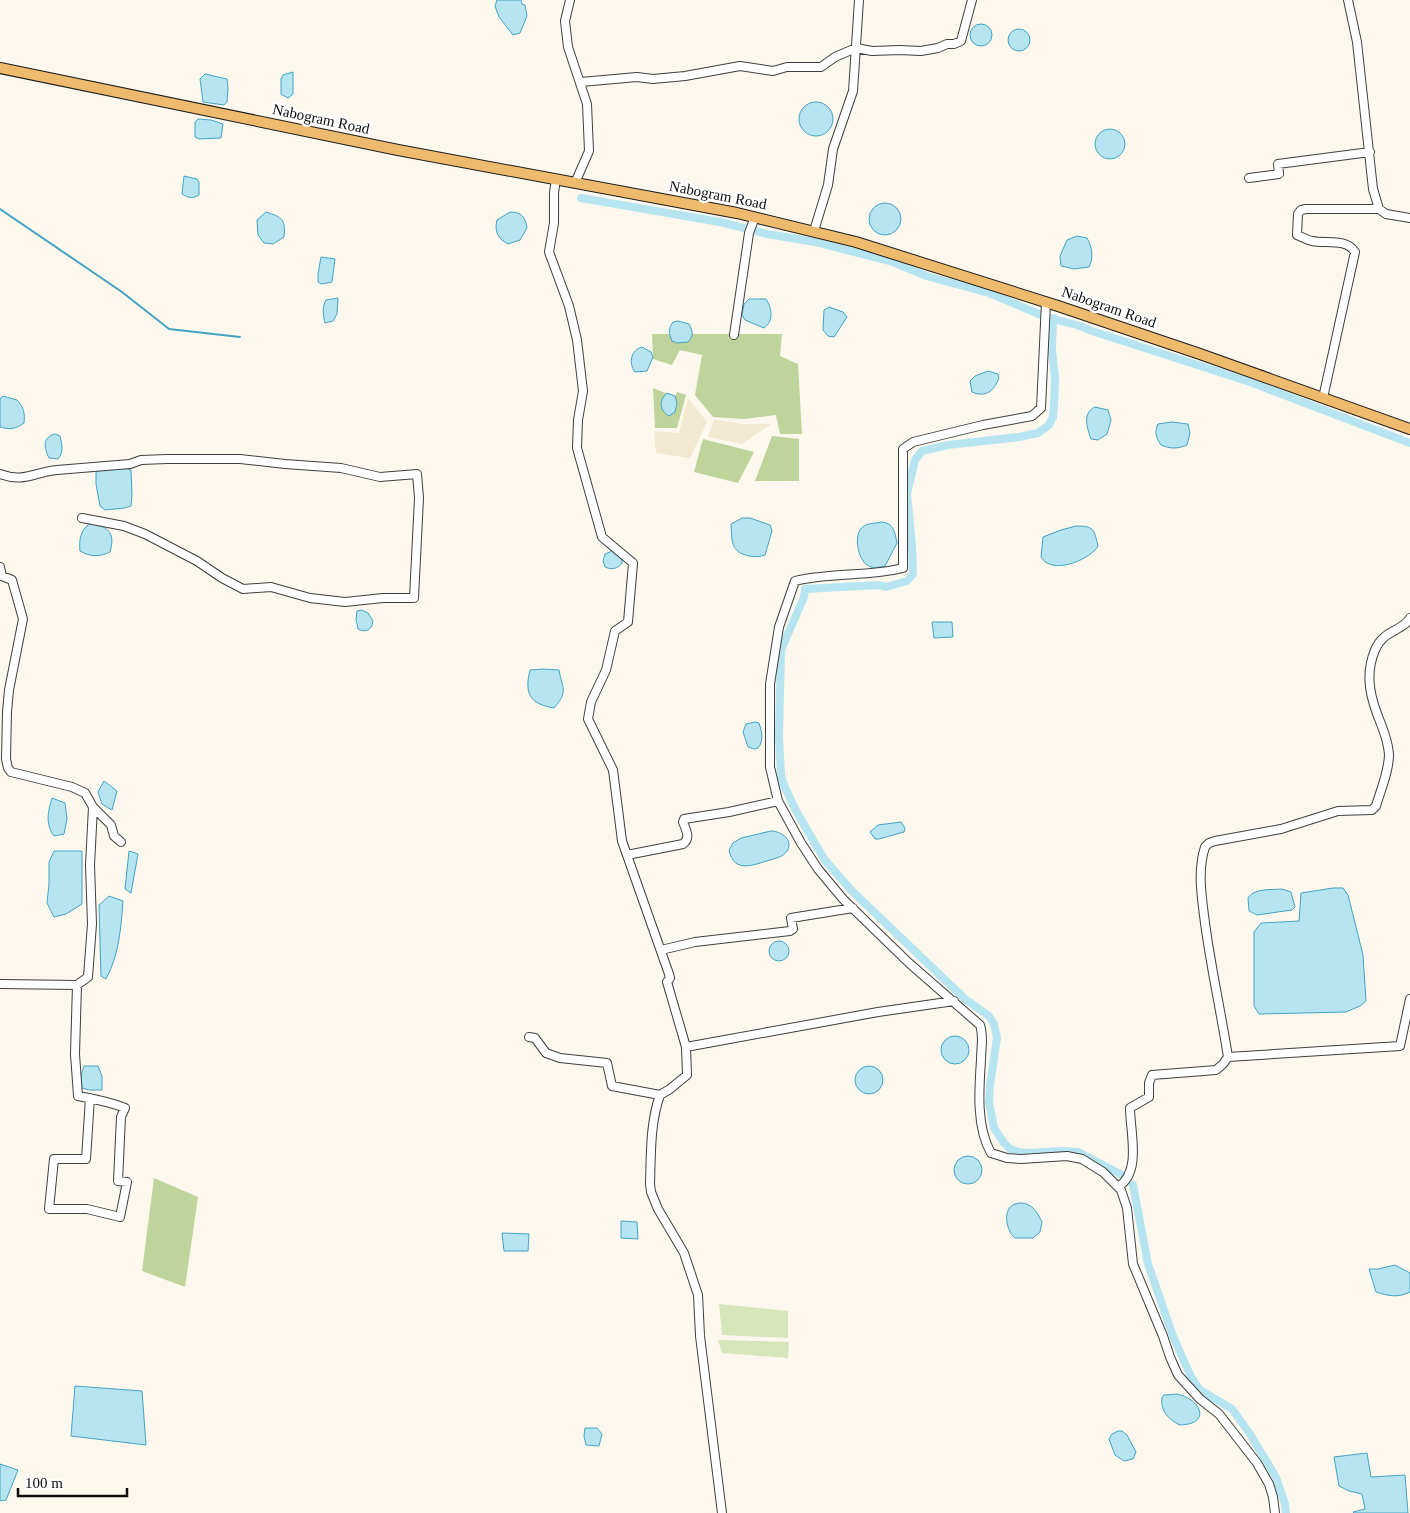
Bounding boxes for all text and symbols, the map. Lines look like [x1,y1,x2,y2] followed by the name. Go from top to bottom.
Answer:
[271,101,371,137] street label: Nabogram Road
[668,178,768,212] street label: Nabogram Road
[1060,283,1159,331] street label: Nabogram Road
[18,1466,126,1498] scale bar
[25,1475,63,1491] text: 100 m

